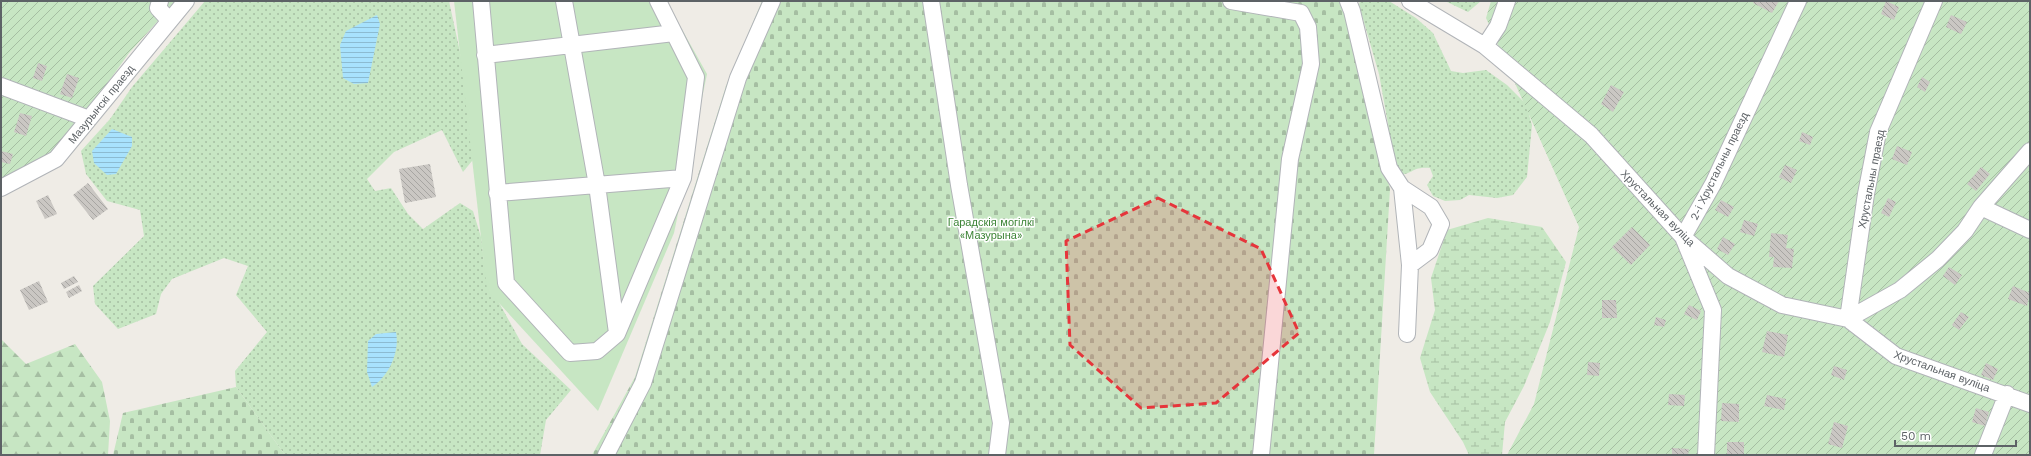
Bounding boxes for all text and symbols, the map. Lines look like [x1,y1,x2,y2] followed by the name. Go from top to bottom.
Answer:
[66,62,137,146] street label: Мазурынскі праезд
[1688,110,1751,222] street label: 2-і Хрустальны праезд
[1856,128,1888,230] street label: Хрустальны праезд
[1618,167,1698,250] street label: Хрустальная вуліца
[948,216,1034,242] park label: Гарадскія могілкі «Мазурына»
[1892,348,1993,395] street label: Хрустальная вуліца
[1895,422,2016,448] scale bar
[1901,429,1931,443] text: 50 m

